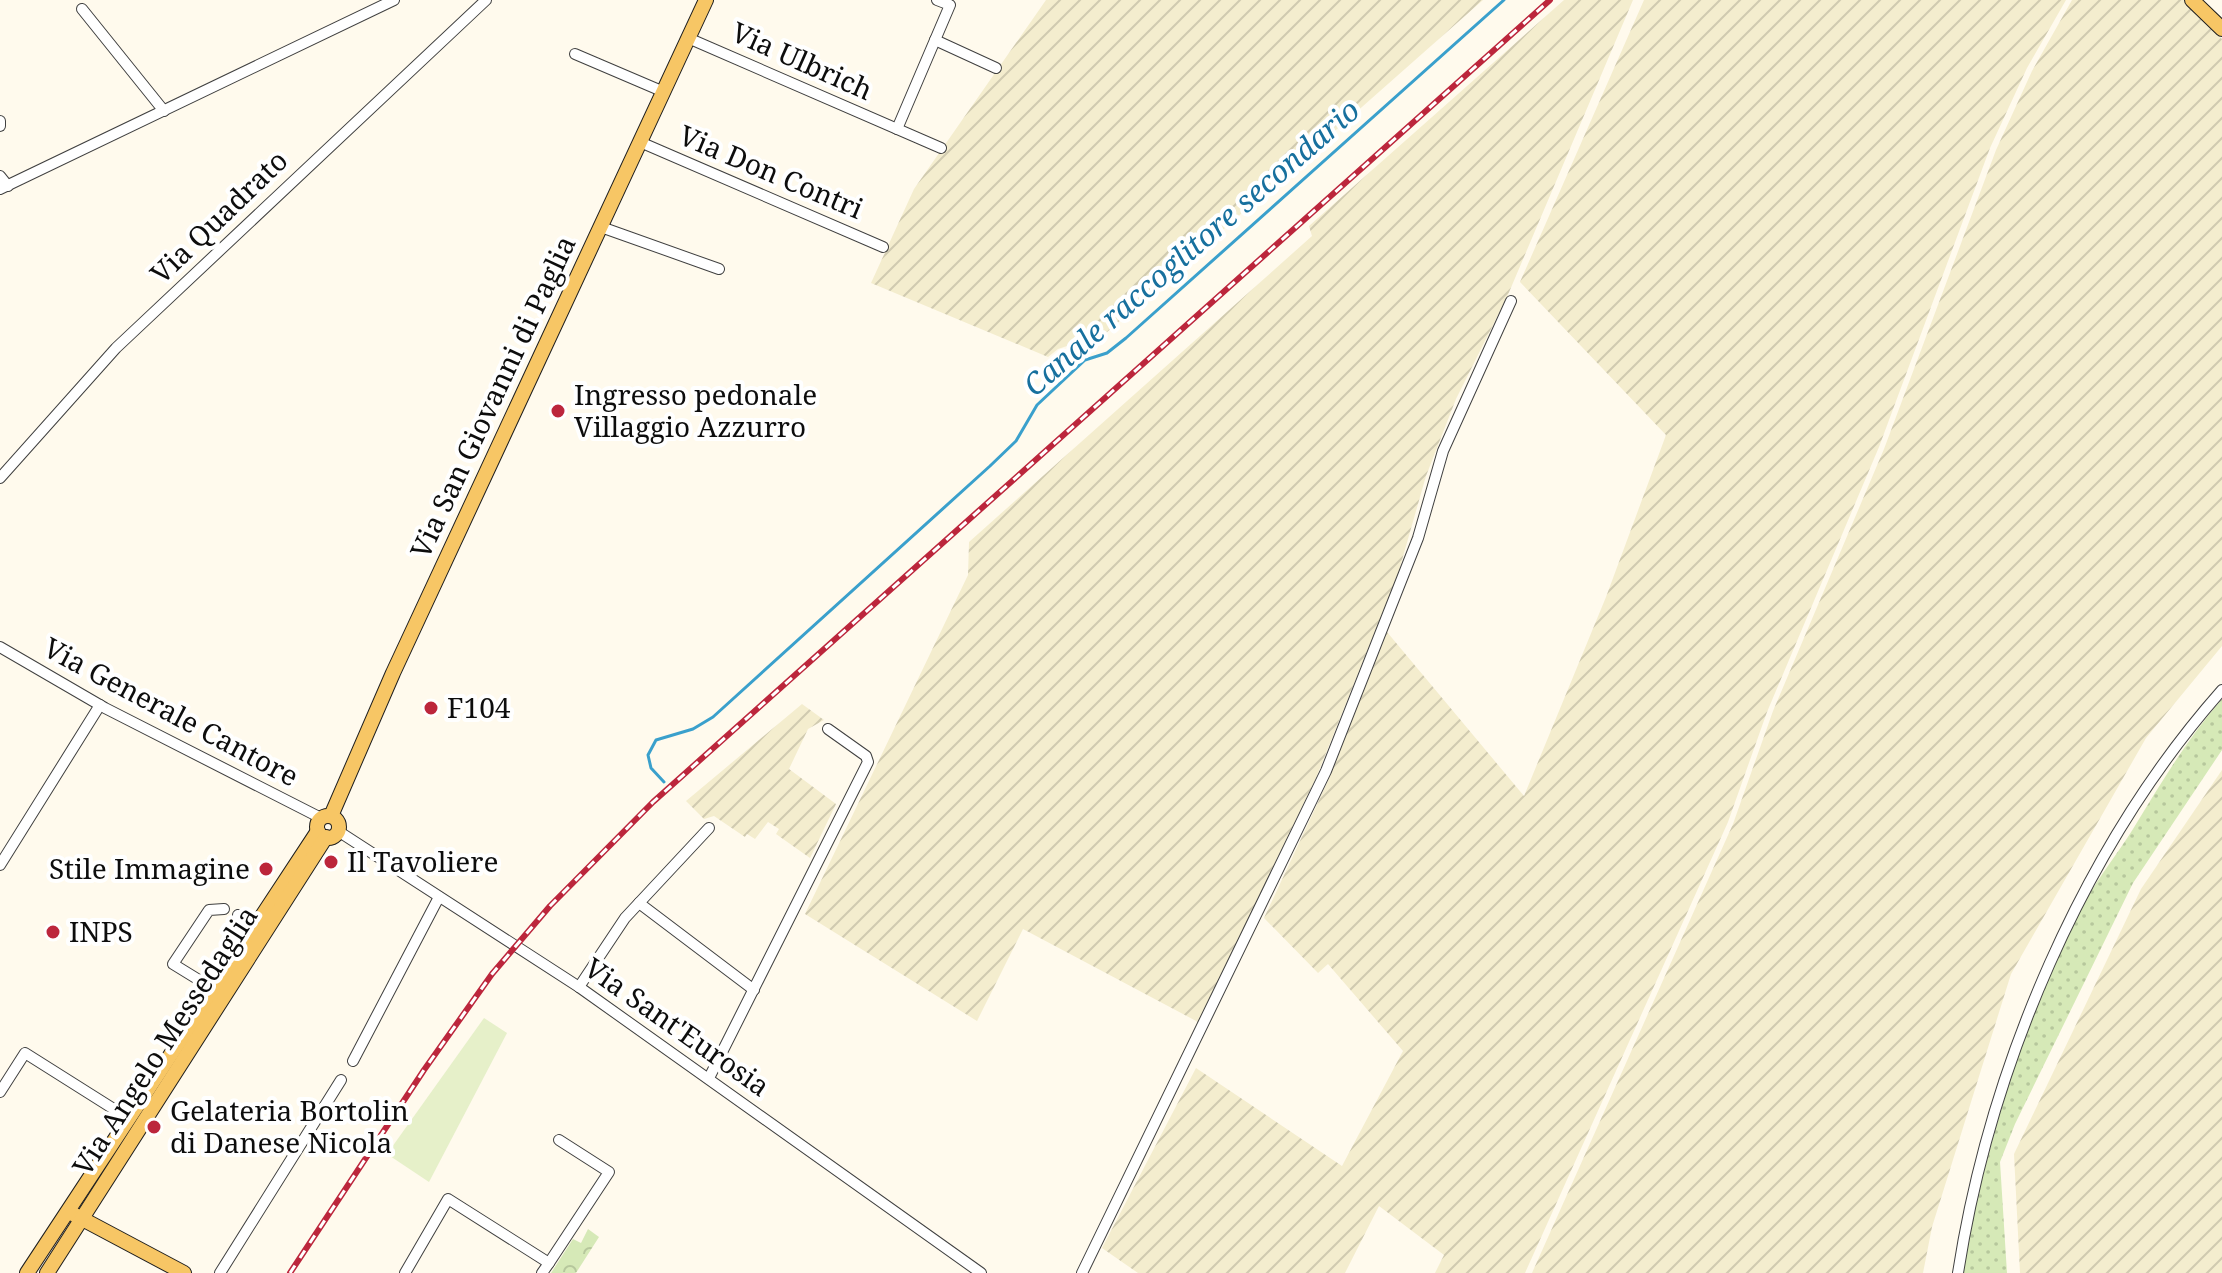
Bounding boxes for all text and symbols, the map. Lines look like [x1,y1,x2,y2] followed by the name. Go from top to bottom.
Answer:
[726,12,879,108] street label: Via Ulbrich
[1014,89,1368,404] water label: Canale raccoglitore secondario
[674,115,869,227] street label: Via Don Contri
[142,141,295,291] street label: Via Quadrato
[401,229,584,564] street label: Via San Giovanni di Paglia
[574,375,817,445] place label: Ingresso pedonale Villaggio Azzurro
[549,402,567,420] marker: Ingresso pedonale Villaggio Azzurro
[37,628,306,794] street label: Via Generale Cantore
[447,688,511,726] place label: F104
[422,699,440,717] marker: F104
[347,842,498,880] place label: Il Tavoliere
[49,849,250,887] place label: Stile Immagine
[322,853,340,871] marker: Il Tavoliere
[257,860,275,878] marker: Stile Immagine
[63,899,266,1182] street label: Via Angelo Messedaglia
[69,912,133,950] place label: INPS
[44,923,62,941] marker: INPS
[577,948,778,1104] street label: Via Sant'Eurosia
[170,1091,409,1161] place label: Gelateria Bortolin di Danese Nicola
[145,1118,163,1136] marker: Gelateria Bortolin di Danese Nicola

